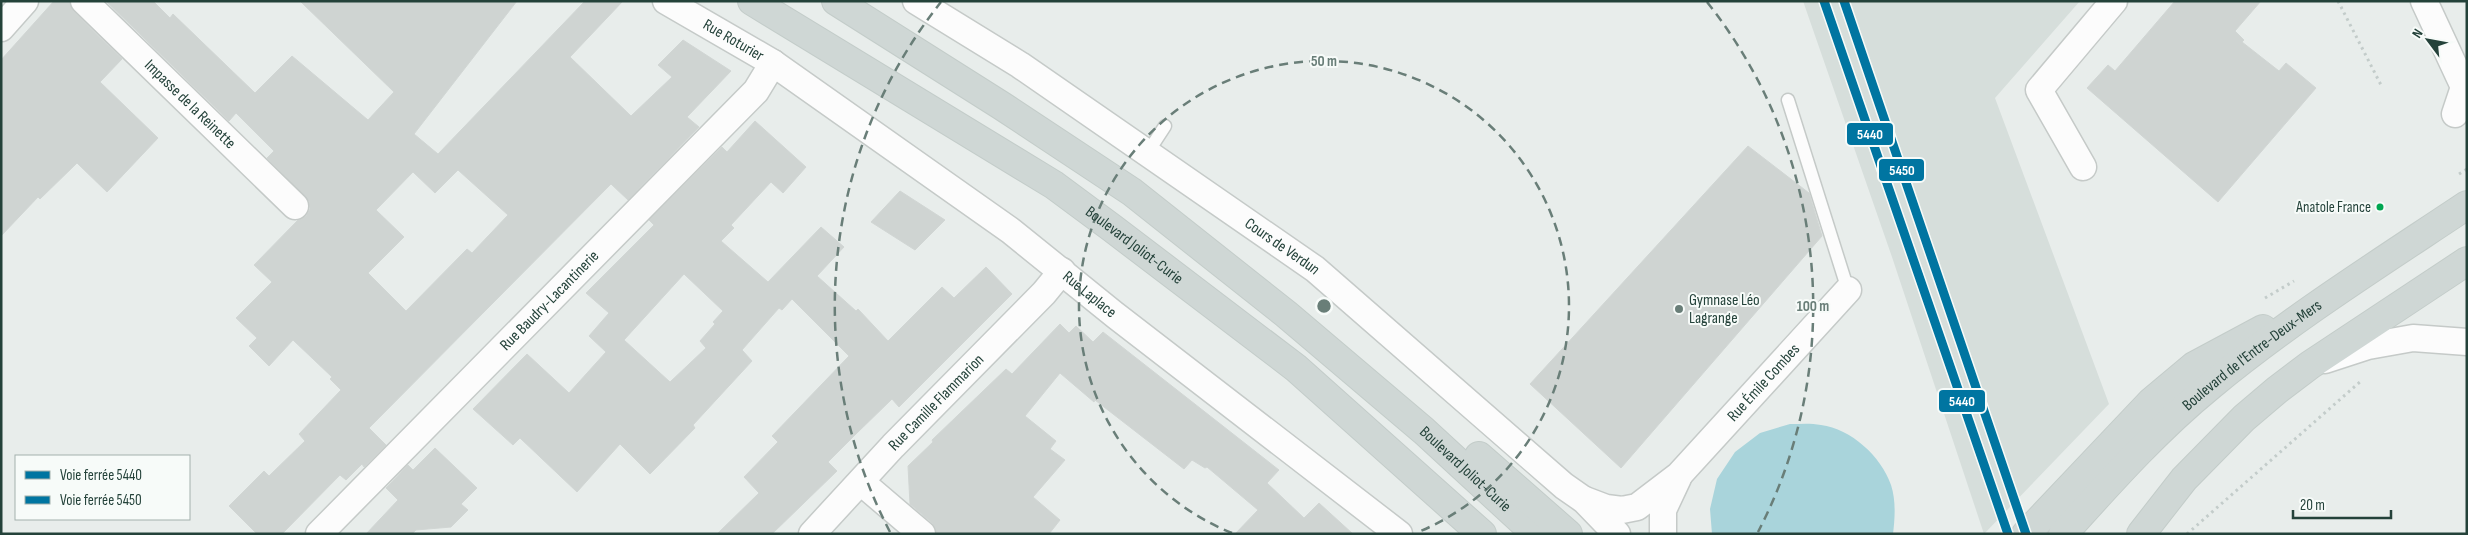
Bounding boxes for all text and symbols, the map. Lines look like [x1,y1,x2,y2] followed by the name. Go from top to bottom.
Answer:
[700,15,768,65] street label: Rue Roturier
[2403,15,2453,65] north arrow
[2408,26,2427,41] text: N
[1311,52,1337,71] text: 50 m
[141,56,240,153] street label: Impasse de la Reinette
[1846,122,1894,146] line badge: 5440
[1857,126,1883,143] text: 5440
[1878,158,1925,182] line badge: 5450
[1889,162,1915,179] text: 5450
[2295,198,2371,217] place label: Anatole France
[1082,202,1187,288] street label: Boulevard Joliot-Curie
[2375,202,2385,212] marker: Anatole France
[1241,214,1324,279] street label: Cours de Verdun
[496,246,603,355] street label: Rue Baudry-Lacantinerie
[1059,267,1120,322] street label: Rue Laplace
[1689,291,1760,328] place label: Gymnase Léo Lagrange
[2178,295,2326,415] street label: Boulevard de l'Entre-Deux-Mers
[1315,297,1333,315] centre of rings
[1797,297,1829,316] text: 100 m
[1673,303,1685,315] marker: Gymnase Léo Lagrange
[1723,340,1804,425] street label: Rue Émile Combes
[884,350,988,455] street label: Rue Camille Flammarion
[1938,389,1986,413] line badge: 5440
[1949,393,1975,410] text: 5440
[1416,422,1515,516] street label: Boulevard Joliot-Curie
[15,455,190,520] legend
[60,466,142,485] text: Voie ferrée 5440
[2293,488,2390,520] scale bar
[60,491,142,510] text: Voie ferrée 5450
[2300,496,2325,515] text: 20 m

